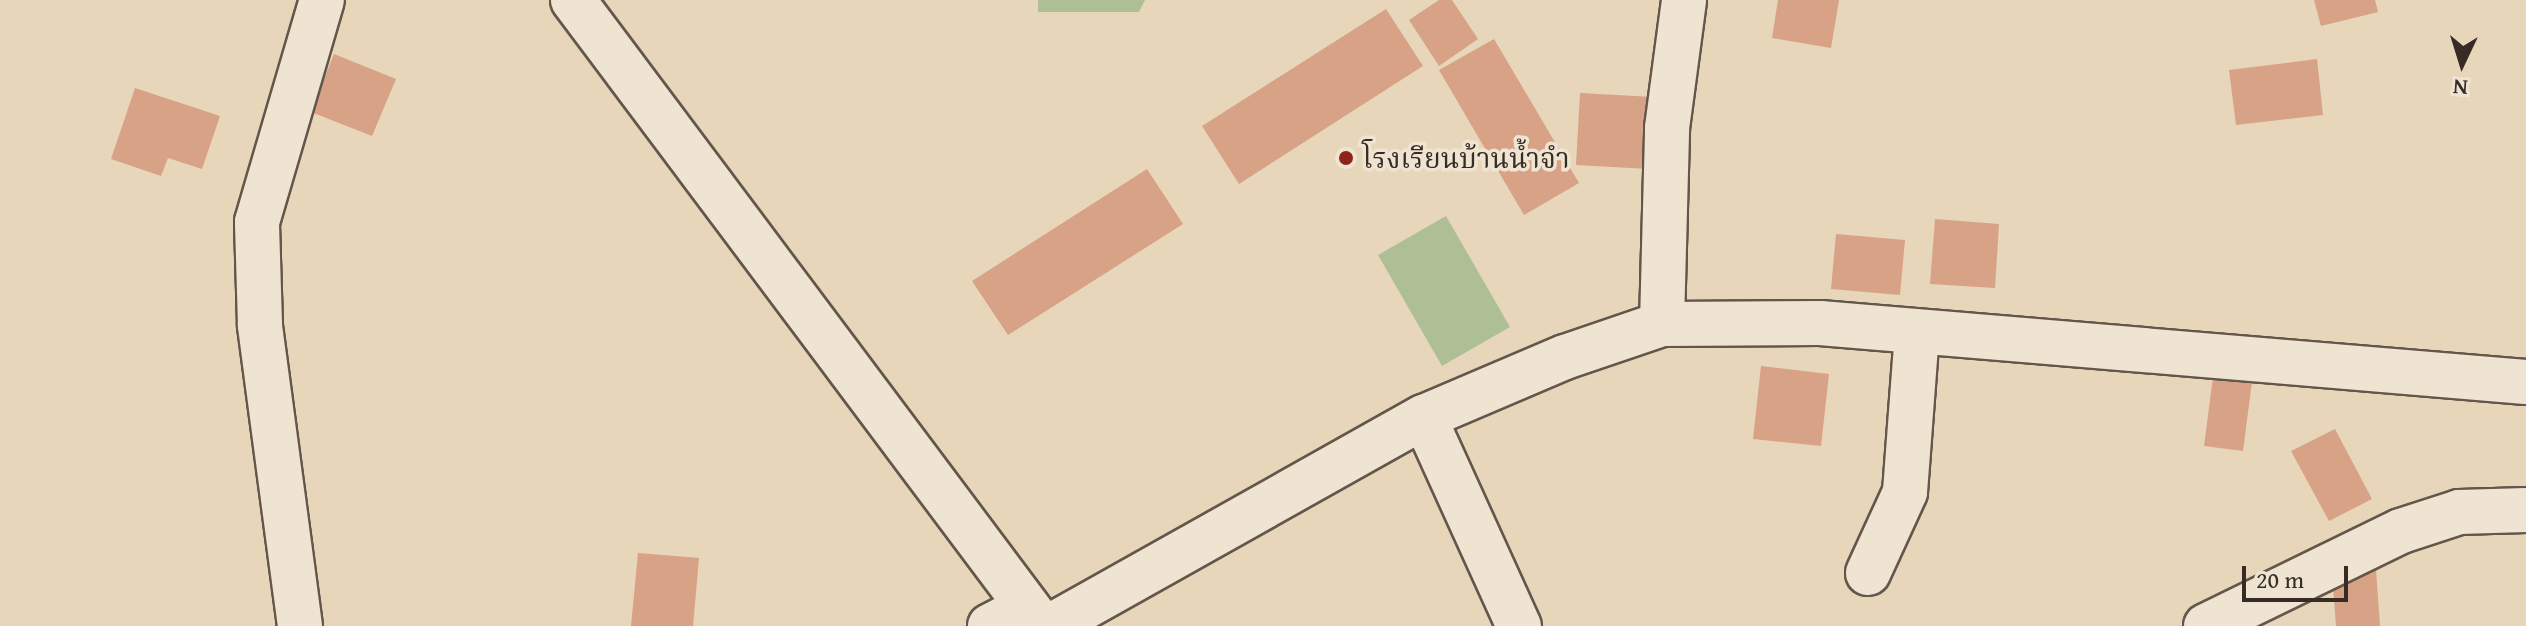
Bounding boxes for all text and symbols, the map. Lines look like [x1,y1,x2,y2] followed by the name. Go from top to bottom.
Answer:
[2422,24,2502,104] north arrow
[2452,71,2469,104] text: N
[1362,141,1570,175] place label: โรงเรียนบ้านน้ำจำ
[1337,149,1355,167] marker: โรงเรียนบ้านน้ำจำ
[2246,550,2352,600] scale bar
[2256,562,2304,597] text: 20 m

